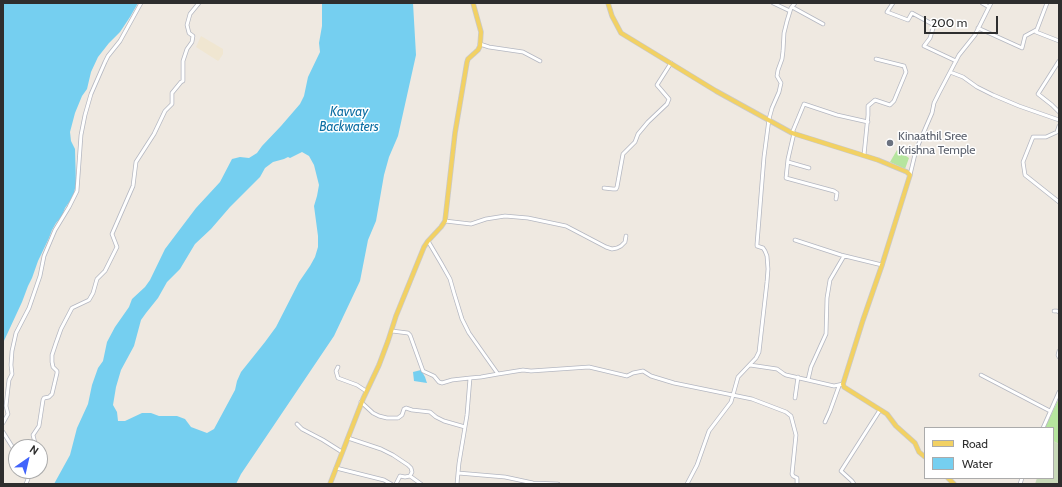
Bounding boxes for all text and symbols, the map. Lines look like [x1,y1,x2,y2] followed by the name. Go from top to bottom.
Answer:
[926,8,1000,34] scale bar
[931,15,967,30] text: 200 m
[319,104,379,135] water label: Kavvay Backwaters
[898,129,975,157] place label: Kinaathil Sree Krishna Temple
[885,138,895,148] marker: Kinaathil Sree Krishna Temple
[924,427,1054,479] legend
[962,436,988,451] text: Road
[8,439,48,479] north arrow
[27,442,41,458] text: N
[962,456,992,471] text: Water

